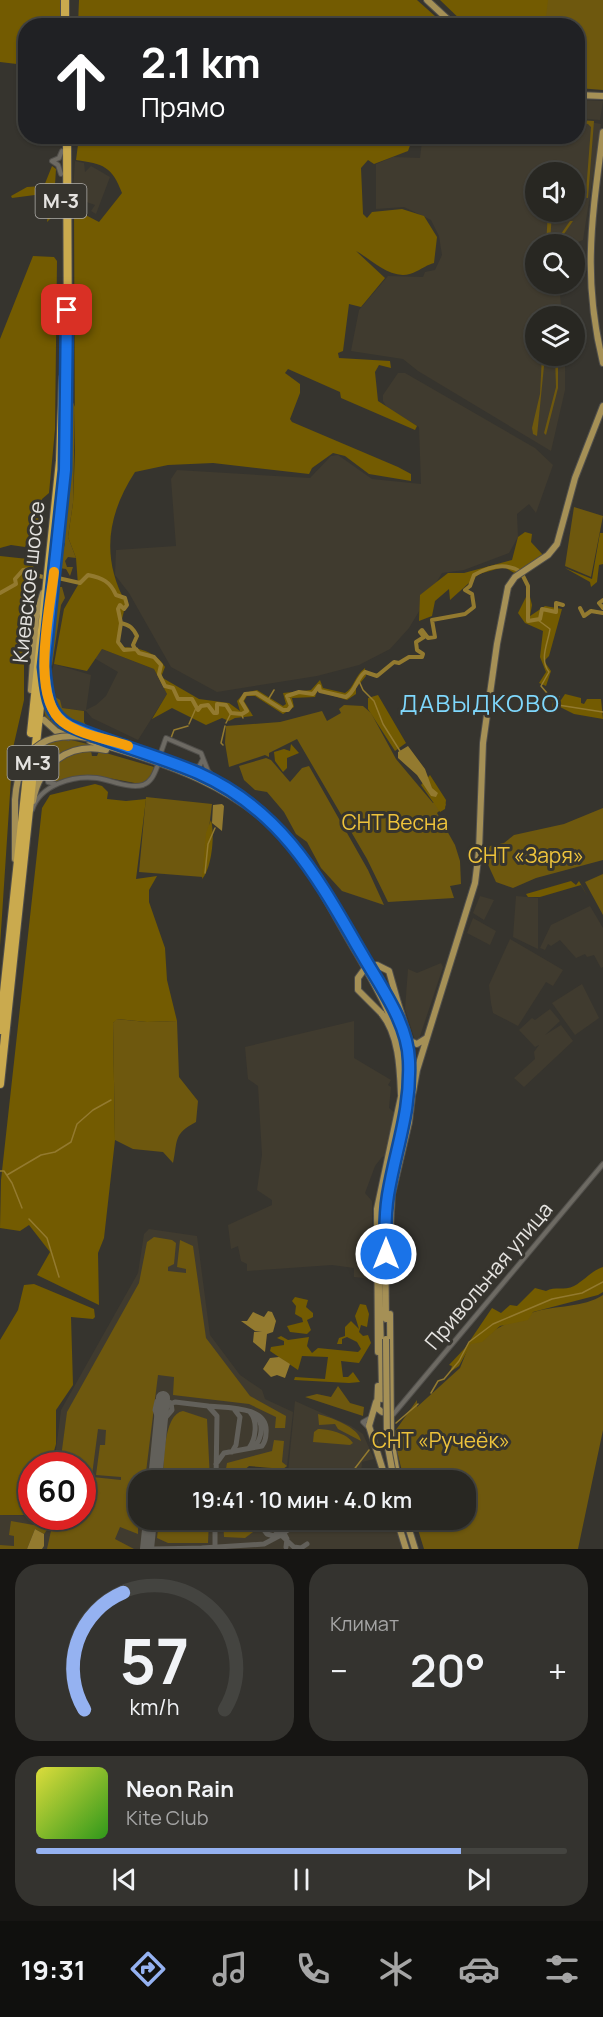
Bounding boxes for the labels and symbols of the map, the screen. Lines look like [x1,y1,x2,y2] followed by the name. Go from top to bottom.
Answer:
[36,184,86,218] road number: М-3
[41,284,92,335] pin
[6,500,50,664] street label: Киевское шоссе
[400,686,560,719] district label: ДАВЫДКОВО
[8,746,58,780] road number: М-3
[342,808,448,836] park label: СНТ Весна
[468,841,584,869] park label: СНТ «Заря»
[418,1196,558,1355] street label: Привольная улица
[354,1222,418,1286] position arrow
[372,1426,510,1454] park label: СНТ «Ручеёк»
[18,1452,96,1530] speed limit sign: 60

